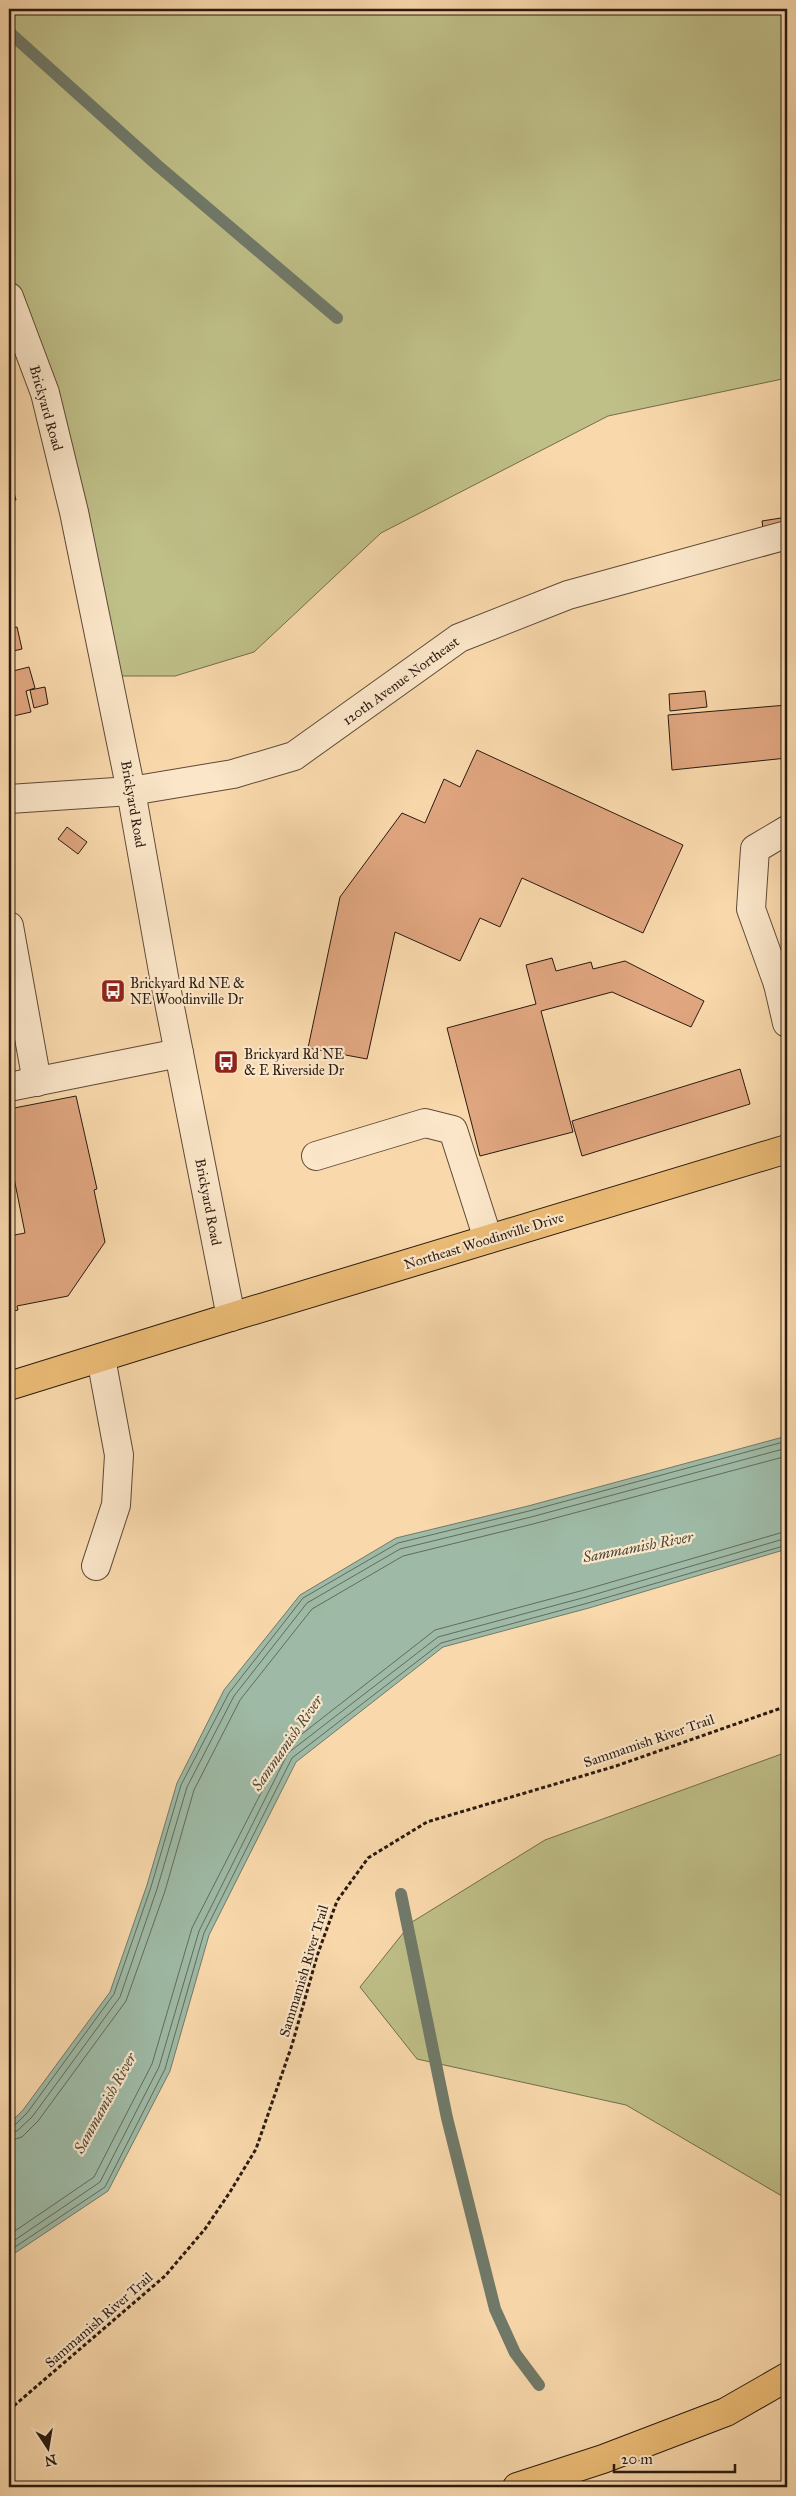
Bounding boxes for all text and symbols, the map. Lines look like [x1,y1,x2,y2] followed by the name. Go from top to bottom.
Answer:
[26,363,66,453] street label: Brickyard Road
[339,633,463,729] street label: 120th Avenue Northeast
[117,759,149,849] street label: Brickyard Road
[130,975,245,1008] place label: Brickyard Rd NE & NE Woodinville Dr
[100,978,126,1004] bus stop icon: Brickyard Rd NE & NE Woodinville Dr
[244,1046,345,1079] place label: Brickyard Rd NE & E Riverside Dr
[213,1049,239,1075] bus stop icon: Brickyard Rd NE & E Riverside Dr
[191,1157,225,1247] street label: Brickyard Road
[402,1209,566,1273] street label: Northeast Woodinville Drive
[580,1527,695,1567] water label: Sammamish River
[247,1691,327,1795] water label: Sammamish River
[581,1711,717,1771] street label: Sammamish River Trail
[276,1903,332,2039] street label: Sammamish River Trail
[69,2049,140,2157] water label: Sammamish River
[42,2268,156,2371] street label: Sammamish River Trail
[22,2424,72,2474] north arrow
[614,2441,735,2473] scale bar
[621,2450,653,2468] text: 20 m
[43,2451,58,2470] text: N

